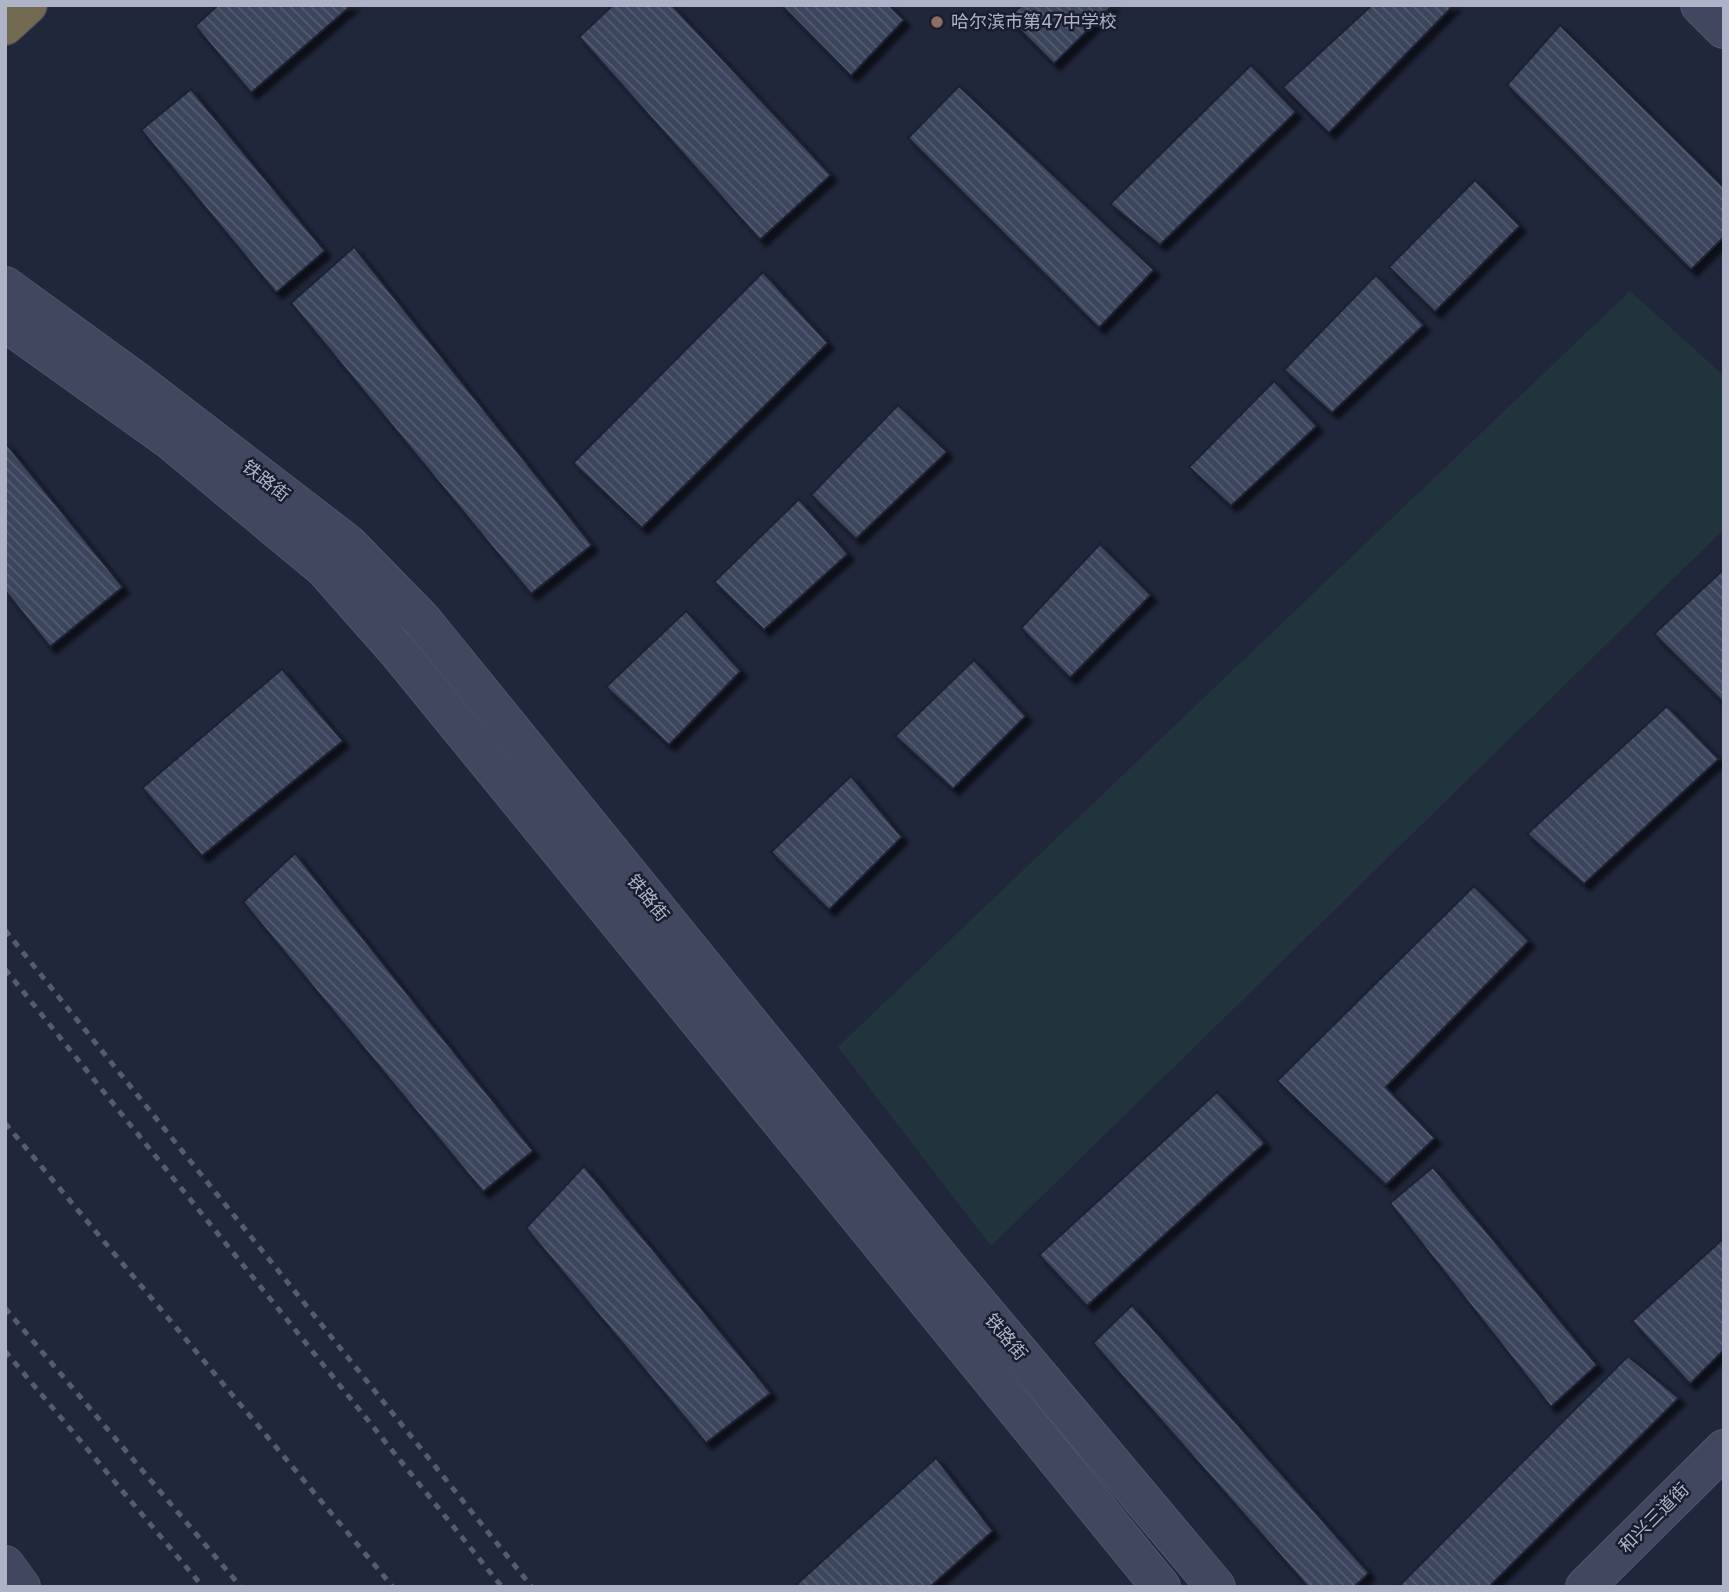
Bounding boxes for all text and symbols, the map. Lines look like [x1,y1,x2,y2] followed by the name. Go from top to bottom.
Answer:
[951,11,1117,32] place label: 哈尔滨市第47中学校
[929,14,945,30] marker: 哈尔滨市第47中学校
[239,456,294,506] street label: 铁路街
[623,870,674,925] street label: 铁路街
[981,1309,1032,1364] street label: 铁路街
[1614,1478,1693,1557] street label: 和兴三道街

